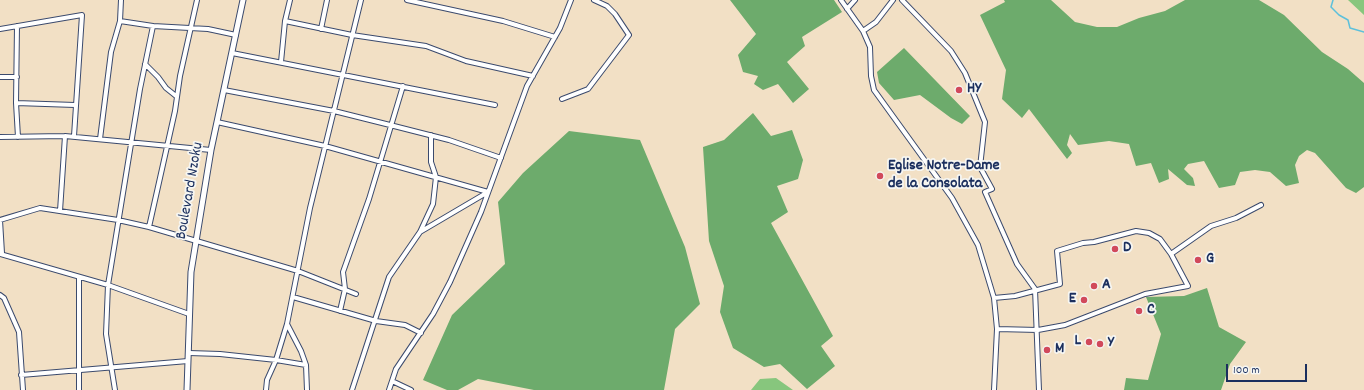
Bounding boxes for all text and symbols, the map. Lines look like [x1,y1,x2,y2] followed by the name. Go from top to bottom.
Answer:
[967,80,981,100] place label: HY
[954,85,964,95] marker: HY
[173,141,209,241] street label: Boulevard Nzoku
[888,157,1000,195] place label: Eglise Notre-Dame de la Consolata
[875,171,885,181] marker: Eglise Notre-Dame de la Consolata
[1123,239,1131,259] place label: D
[1110,244,1120,254] marker: D
[1206,250,1214,270] place label: G
[1193,255,1203,265] marker: G
[1102,276,1111,296] place label: A
[1089,281,1099,291] marker: A
[1069,290,1076,310] place label: E
[1079,295,1089,305] marker: E
[1147,301,1155,321] place label: C
[1134,306,1144,316] marker: C
[1074,332,1081,352] place label: L
[1108,334,1114,354] place label: Y
[1084,337,1094,347] marker: L
[1095,339,1105,349] marker: Y
[1055,340,1064,360] place label: M
[1042,345,1052,355] marker: M
[1228,356,1309,382] scale bar
[1233,362,1260,379] text: 100 m

